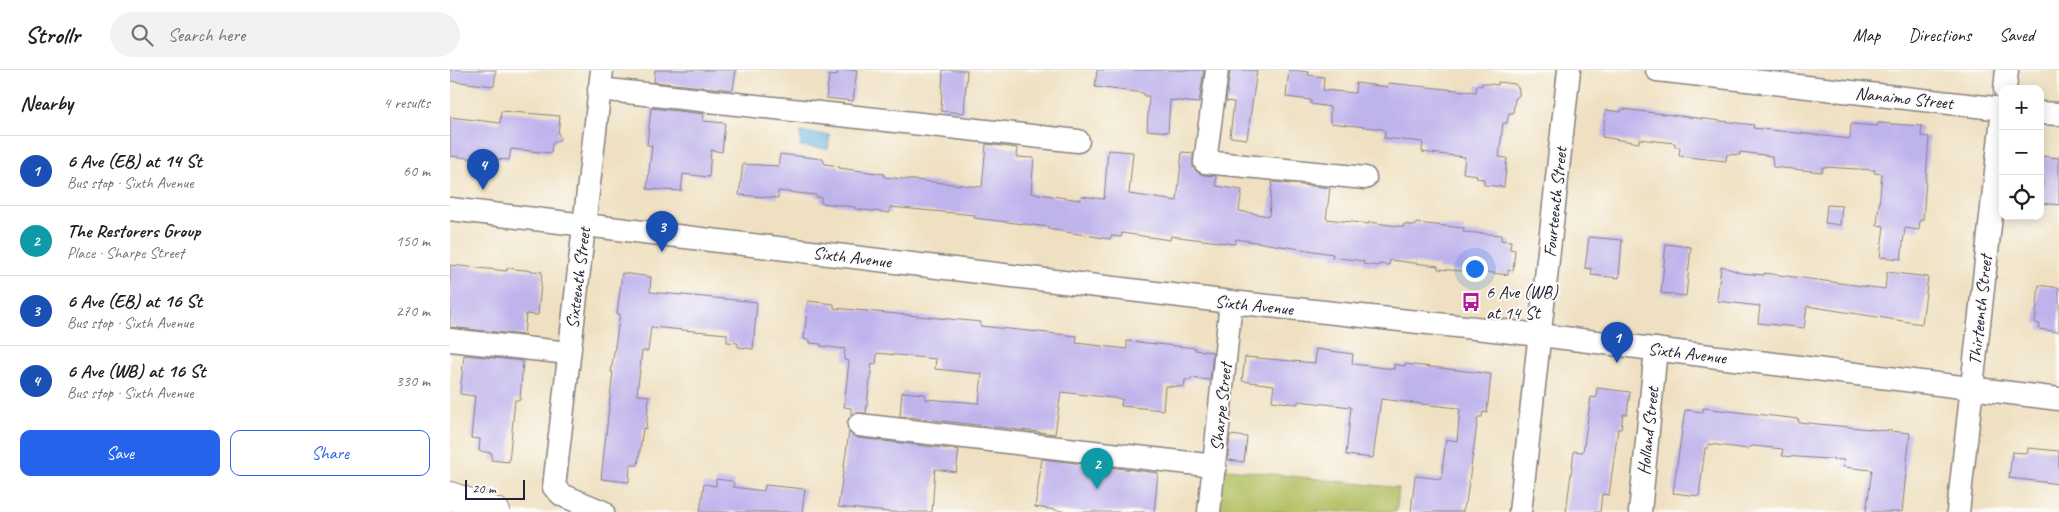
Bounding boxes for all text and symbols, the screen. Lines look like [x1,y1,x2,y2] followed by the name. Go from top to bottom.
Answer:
[110,12,460,57] search box
[25,20,80,50] text: Strollr
[128,21,156,49] icon: search
[168,23,245,47] text: Search here
[1853,24,1880,46] text: Map
[1908,24,1971,46] text: Directions
[1999,24,2034,46] text: Saved
[1854,82,1956,114] street label: Nanaimo Street
[1999,85,2044,220] map controls
[1999,85,2044,130] button: +
[20,90,73,116] text: Nearby
[383,93,430,113] text: 4 results
[1999,130,2044,175] button: −
[1538,144,1572,258] street label: Fourteenth Street
[67,149,202,173] text: 6 Ave (EB) at 14 St
[467,149,499,190] pin: 4
[32,161,40,181] text: 1
[403,161,430,181] text: 60 m
[67,173,194,193] text: Bus stop · Sixth Avenue
[1999,175,2044,220] button: locate
[646,211,678,252] pin: 3
[67,219,200,243] text: The Restorers Group
[561,224,595,330] street label: Sixteenth Street
[32,231,40,251] text: 2
[396,231,430,251] text: 150 m
[812,241,893,273] street label: Sixth Avenue
[67,243,184,263] text: Place · Sharpe Street
[1963,251,1997,366] street label: Thirteenth Street
[1462,256,1488,282] your location
[1486,281,1559,324] place label: 6 Ave (WB) at 14 St
[67,289,202,313] text: 6 Ave (EB) at 16 St
[1214,290,1295,320] street label: Sixth Avenue
[1460,291,1482,313] bus stop icon: 6 Ave (WB) at 14 St
[32,301,40,321] text: 3
[396,301,430,321] text: 270 m
[67,313,194,333] text: Bus stop · Sixth Avenue
[1601,322,1633,363] pin: 1
[1647,337,1728,369] street label: Sixth Avenue
[67,359,206,383] text: 6 Ave (WB) at 16 St
[1205,359,1237,452] street label: Sharpe Street
[32,371,40,391] text: 4
[396,371,430,391] text: 330 m
[67,383,194,403] text: Bus stop · Sixth Avenue
[1632,384,1664,476] street label: Holland Street
[20,430,220,476] button: Save
[230,430,430,476] button: Share
[1081,448,1113,489] pin: 2
[465,477,525,500] scale bar
[472,480,496,497] text: 20 m

